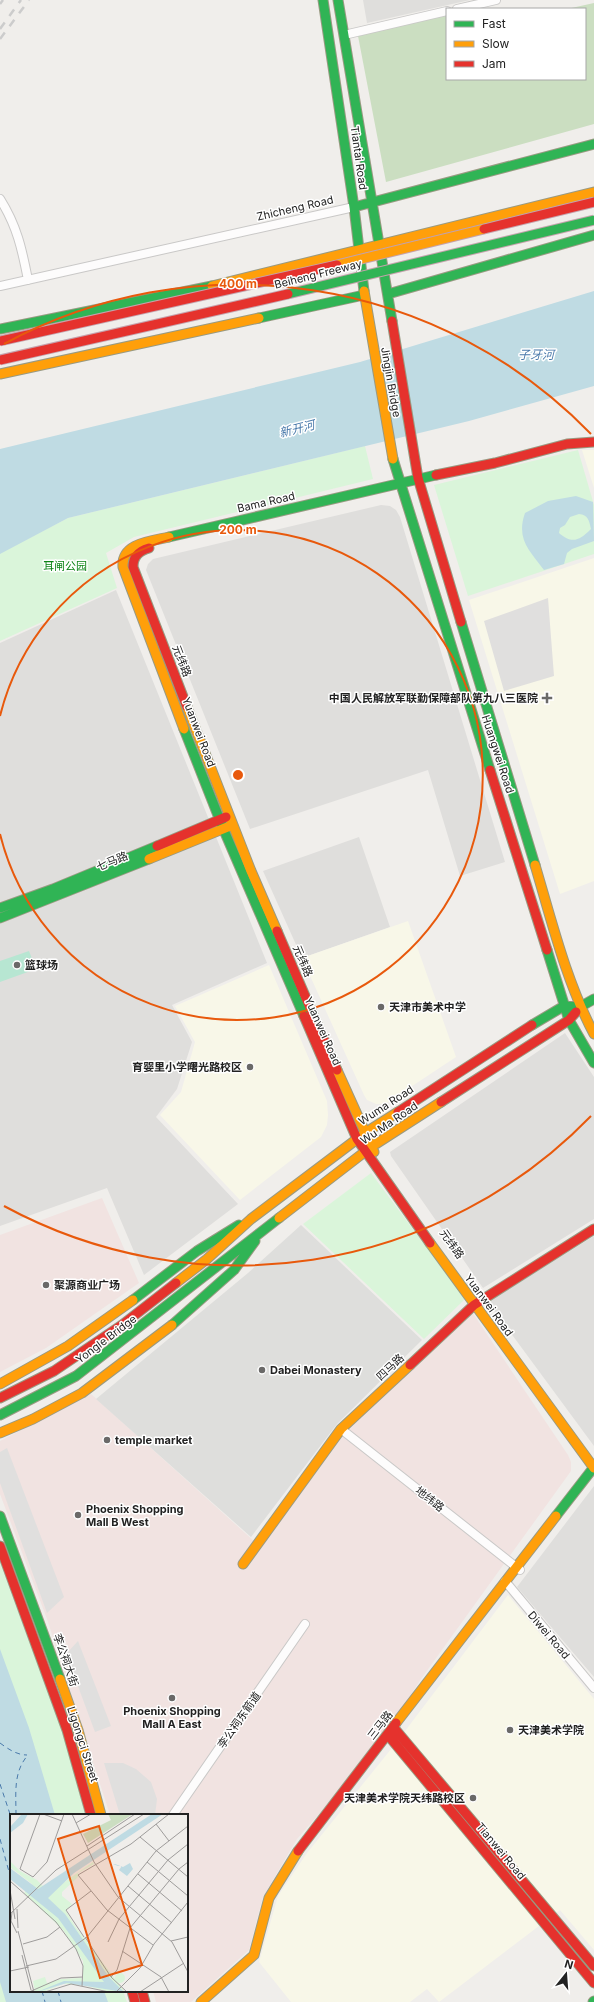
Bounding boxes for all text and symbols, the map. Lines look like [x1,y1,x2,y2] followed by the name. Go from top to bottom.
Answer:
[446,8,586,80] legend
[482,16,506,31] text: Fast
[482,36,510,51] text: Slow
[482,56,506,71] text: Jam
[348,125,370,191] street label: Tiantai Road
[255,192,335,224] street label: Zhicheng Road
[273,256,363,292] street label: Beiheng Freeway
[219,276,257,291] text: 400 m
[378,346,404,418] street label: Jingjin Bridge
[518,347,556,362] water label: 子牙河
[278,416,318,440] water label: 新开河
[236,489,296,515] street label: Bama Road
[219,522,257,537] text: 200 m
[43,559,87,573] park label: 耳闸公园
[170,643,194,679] street label: 元纬路
[329,691,538,705] place label: 中国人民解放军联勤保障部队第九八三医院
[541,692,553,704] marker: 中国人民解放军联勤保障部队第九八三医院
[179,695,219,769] street label: Yuanwei Road
[479,713,517,795] street label: Huangwei Road
[231,768,245,782] centre of rings
[94,848,130,874] street label: 七马路
[290,943,316,979] street label: 元纬路
[25,958,58,972] place label: 篮球场
[12,960,22,970] marker: 篮球场
[302,994,344,1068] street label: Yuanwei Road
[389,1000,466,1014] place label: 天津市美术中学
[376,1002,386,1012] marker: 天津市美术中学
[132,1060,242,1074] place label: 育婴里小学曙光路校区
[245,1062,255,1072] marker: 育婴里小学曙光路校区
[356,1082,416,1128] street label: Wuma Road
[358,1099,420,1147] street label: Wu Ma Road
[437,1226,467,1262] street label: 元纬路
[462,1271,516,1339] street label: Yuanwei Road
[54,1278,120,1292] place label: 聚源商业广场
[41,1280,51,1290] marker: 聚源商业广场
[73,1312,139,1366] street label: Yongle Bridge
[373,1351,407,1383] street label: 四马路
[270,1363,362,1377] place label: Dabei Monastery
[257,1365,267,1375] marker: Dabei Monastery
[115,1433,192,1447] place label: temple market
[102,1435,112,1445] marker: temple market
[413,1483,447,1515] street label: 地纬路
[86,1502,184,1529] place label: Phoenix Shopping Mall B West
[73,1510,83,1520] marker: Phoenix Shopping Mall B West
[525,1608,573,1662] street label: Diwei Road
[50,1632,82,1688] street label: 李公祠大街
[214,1689,264,1751] street label: 李公祠东箭道
[167,1693,177,1703] marker: Phoenix Shopping Mall A East
[64,1704,102,1784] street label: Ligongci Street
[123,1704,221,1731] place label: Phoenix Shopping Mall A East
[364,1708,396,1742] street label: 三马路
[518,1723,584,1737] place label: 天津美术学院
[505,1725,515,1735] marker: 天津美术学院
[344,1791,465,1805] place label: 天津美术学院天纬路校区
[468,1793,478,1803] marker: 天津美术学院天纬路校区
[10,1814,188,1992] inset map
[473,1820,529,1882] street label: Tianwei Road
[546,1954,586,1994] north arrow
[563,1957,575,1972] text: N

